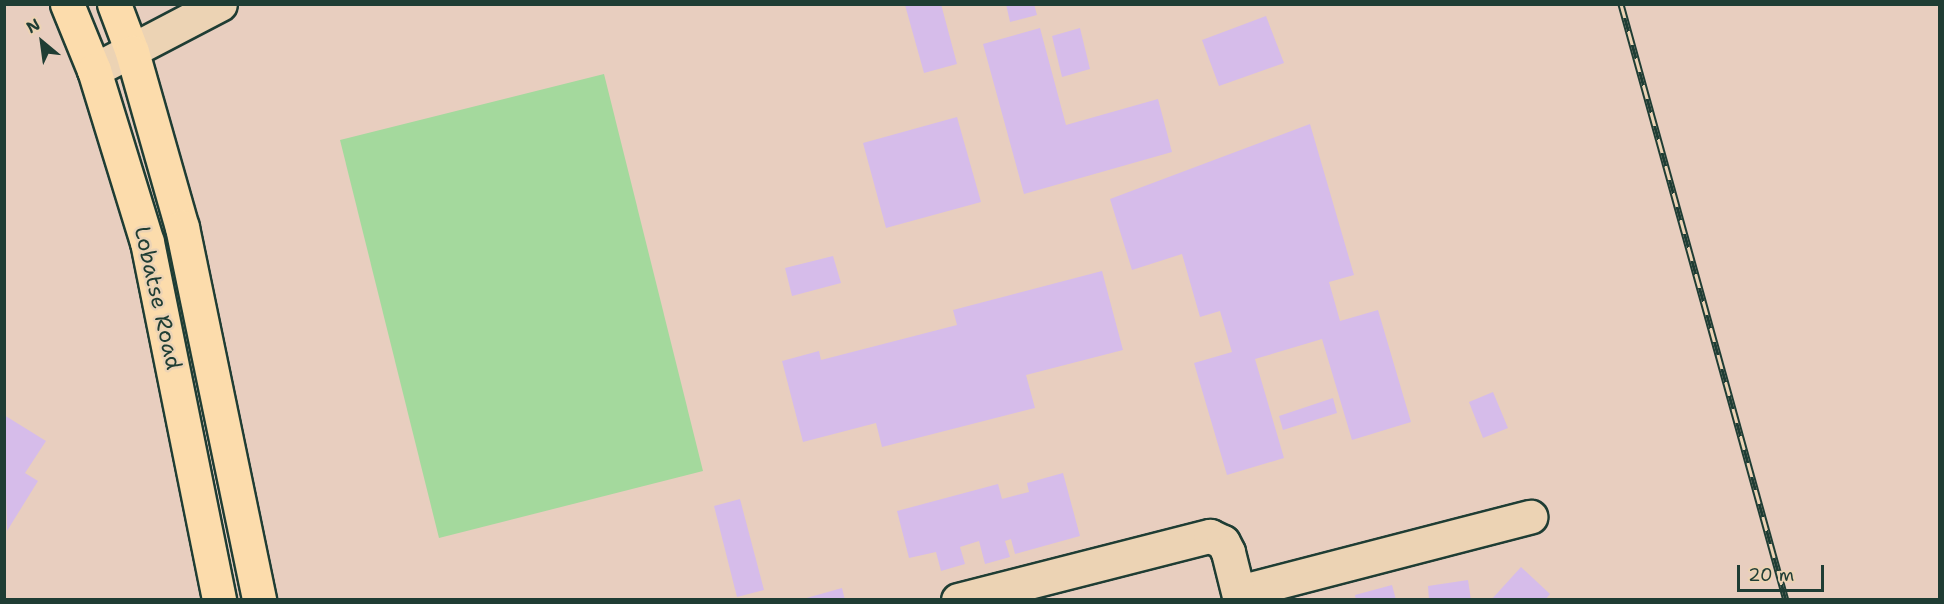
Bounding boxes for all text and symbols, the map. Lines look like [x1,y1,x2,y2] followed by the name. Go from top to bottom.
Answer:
[12,12,72,72] north arrow
[22,14,44,38] text: N
[129,224,187,372] street label: Lobatse Road
[1740,553,1827,591] scale bar
[1748,563,1794,587] text: 20 m

